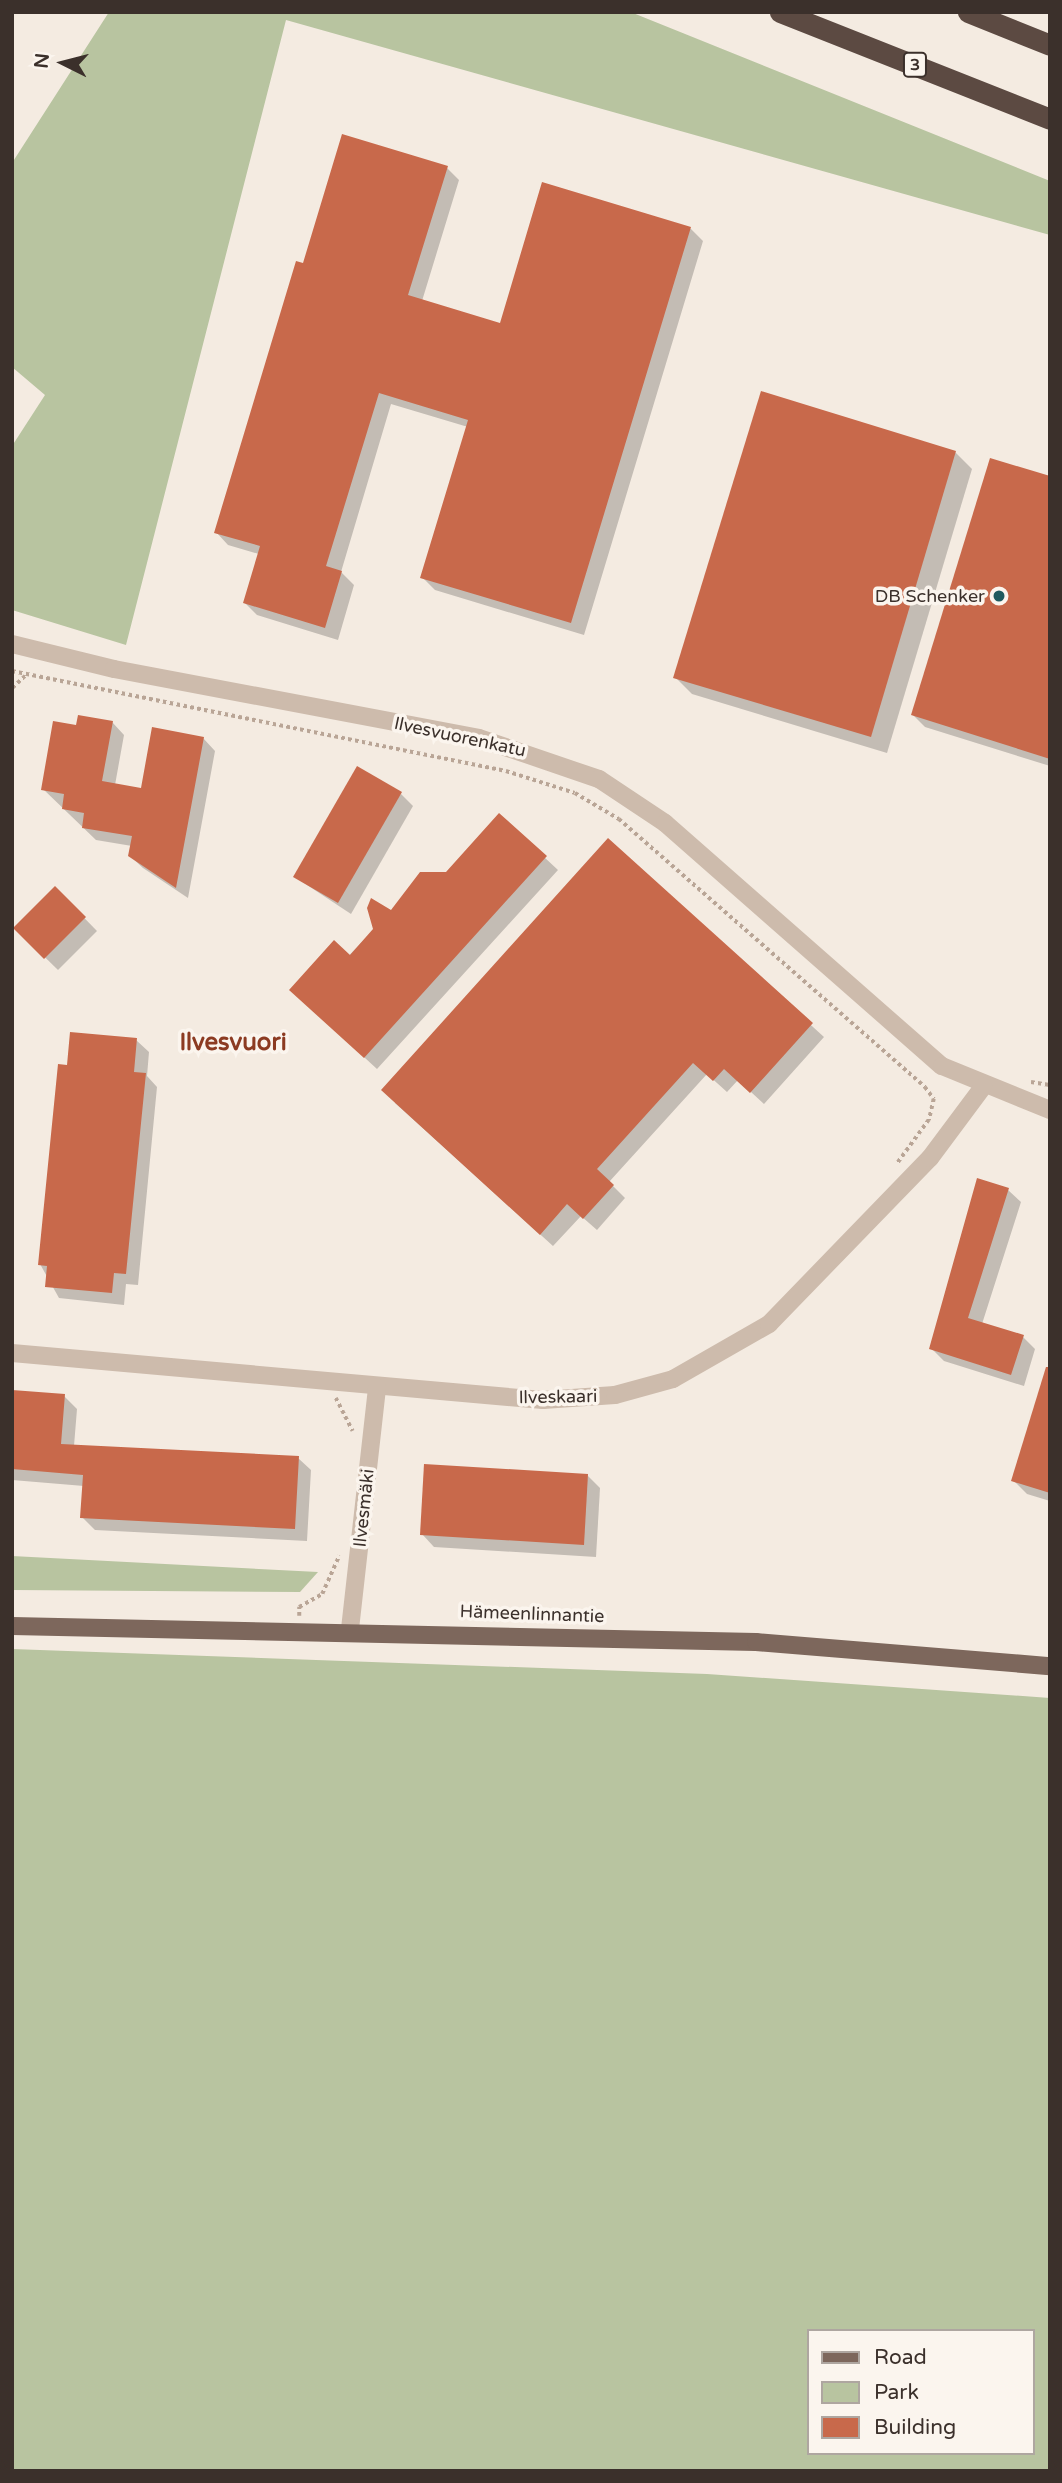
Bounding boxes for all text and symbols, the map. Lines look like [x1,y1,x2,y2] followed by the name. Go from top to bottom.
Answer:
[28,28,98,98] north arrow
[30,52,54,70] text: N
[903,53,927,78] road number: 3
[875,585,985,607] place label: DB Schenker
[991,588,1007,604] marker: DB Schenker
[392,712,528,762] street label: Ilvesvuorenkatu
[179,1029,287,1057] district label: Ilvesvuori
[518,1386,598,1408] street label: Ilveskaari
[349,1468,379,1548] street label: Ilvesmäki
[459,1601,605,1627] street label: Hämeenlinnantie
[806,2329,1034,2455] legend
[874,2345,927,2370] text: Road
[874,2380,919,2405] text: Park
[874,2415,956,2440] text: Building

